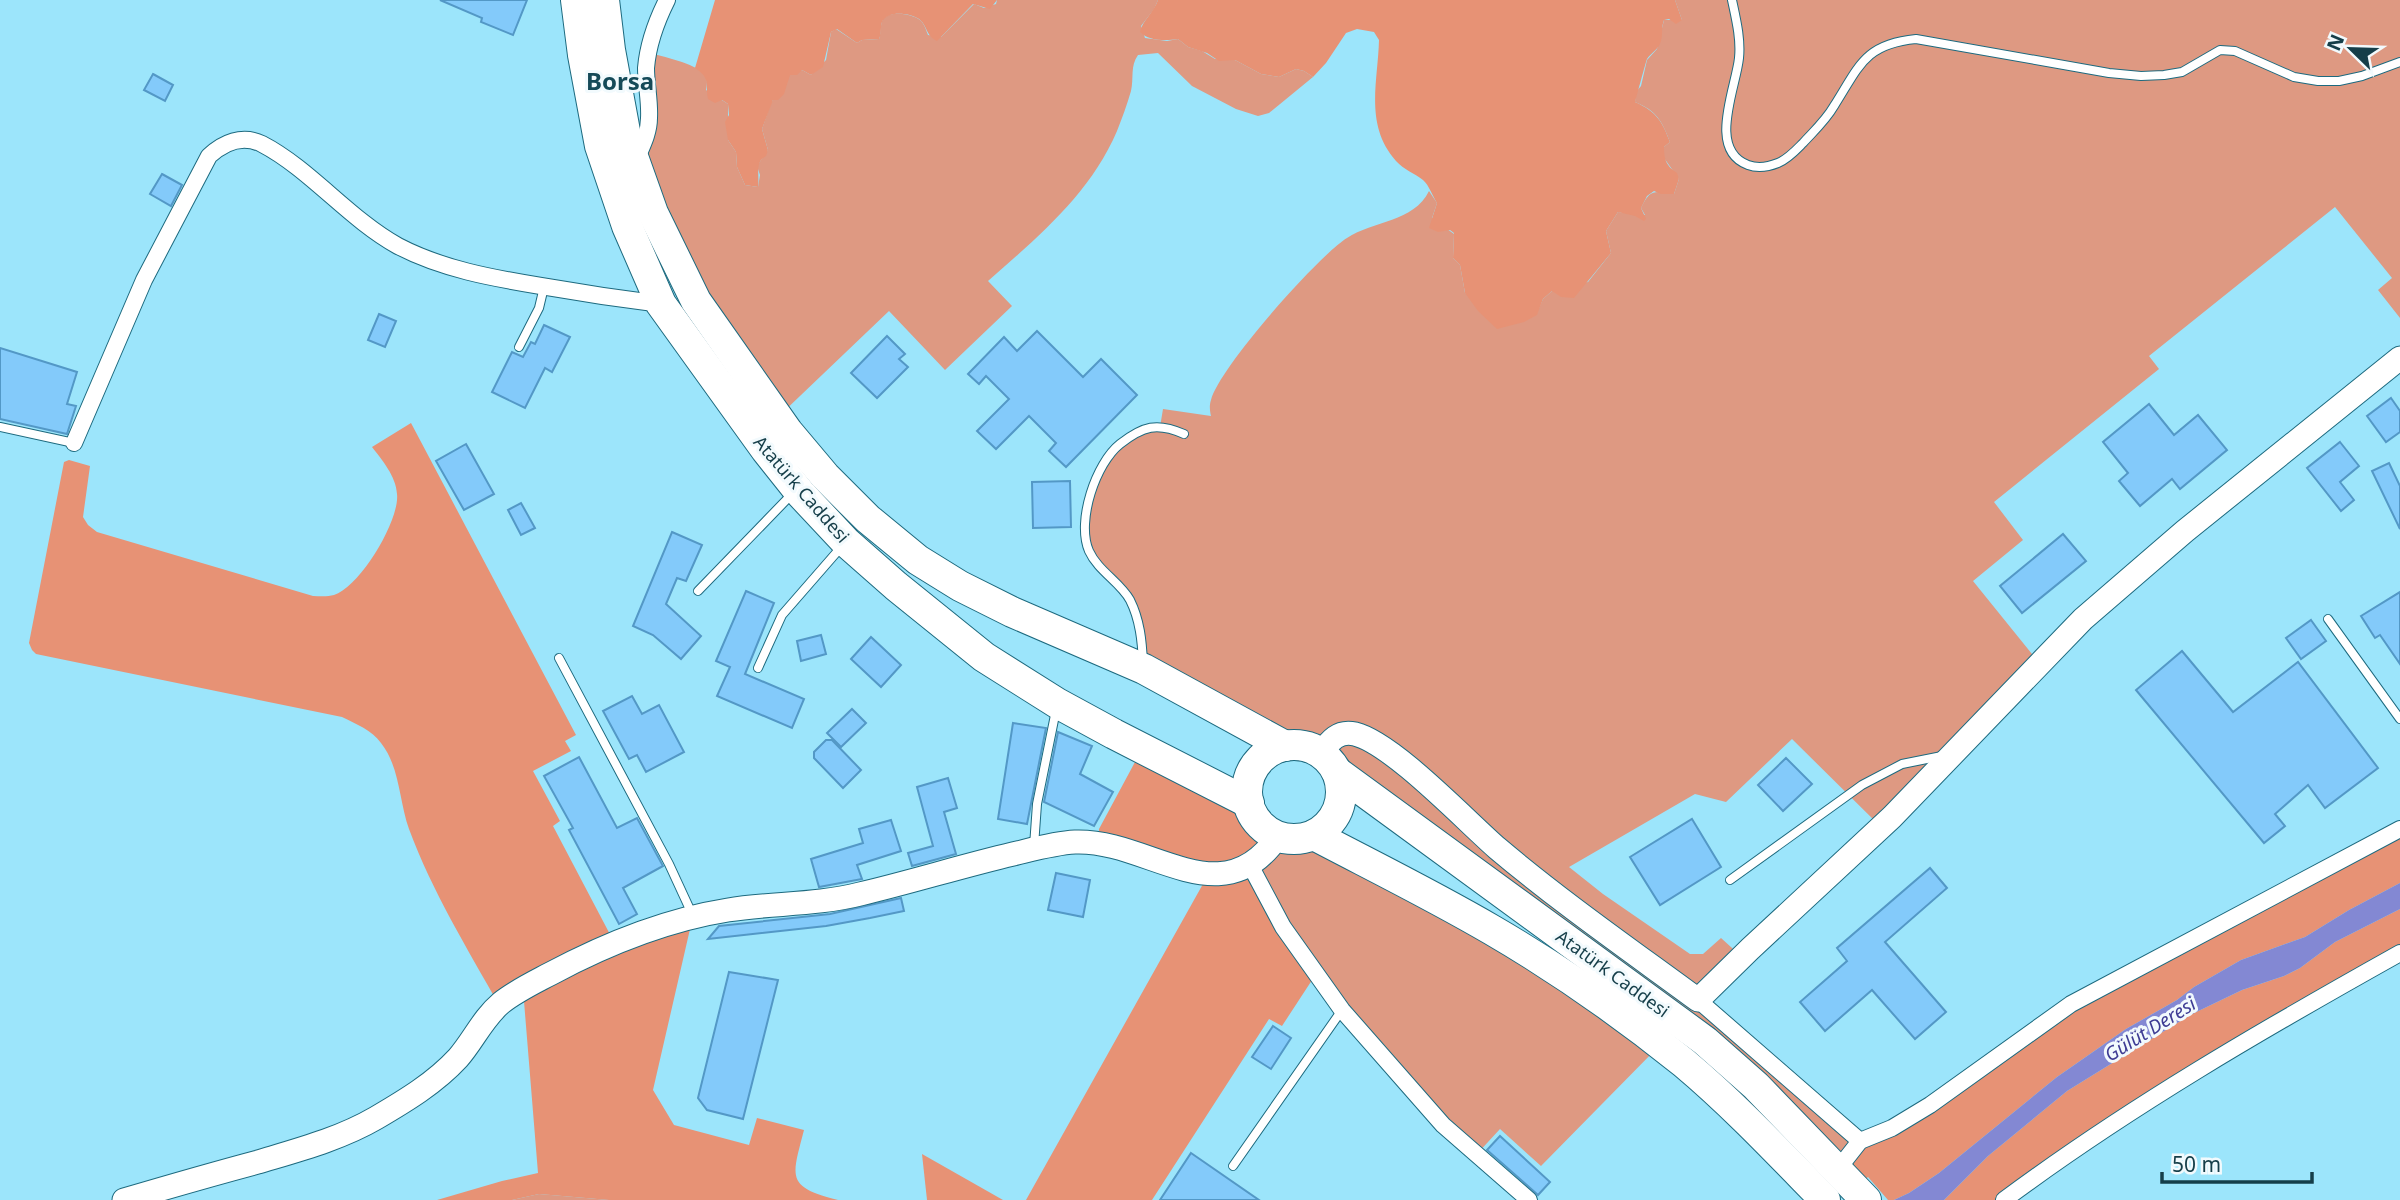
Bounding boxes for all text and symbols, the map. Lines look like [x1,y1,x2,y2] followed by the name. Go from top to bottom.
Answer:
[2316,14,2386,84] north arrow
[2320,30,2350,55] text: N
[586,64,654,97] district label: Borsa
[749,430,855,548] street label: Atatürk Caddesi
[1552,924,1674,1022] street label: Atatürk Caddesi
[2099,990,2201,1067] water label: Gülüt Deresi
[2162,1140,2312,1184] scale bar
[2172,1150,2221,1178] text: 50 m

